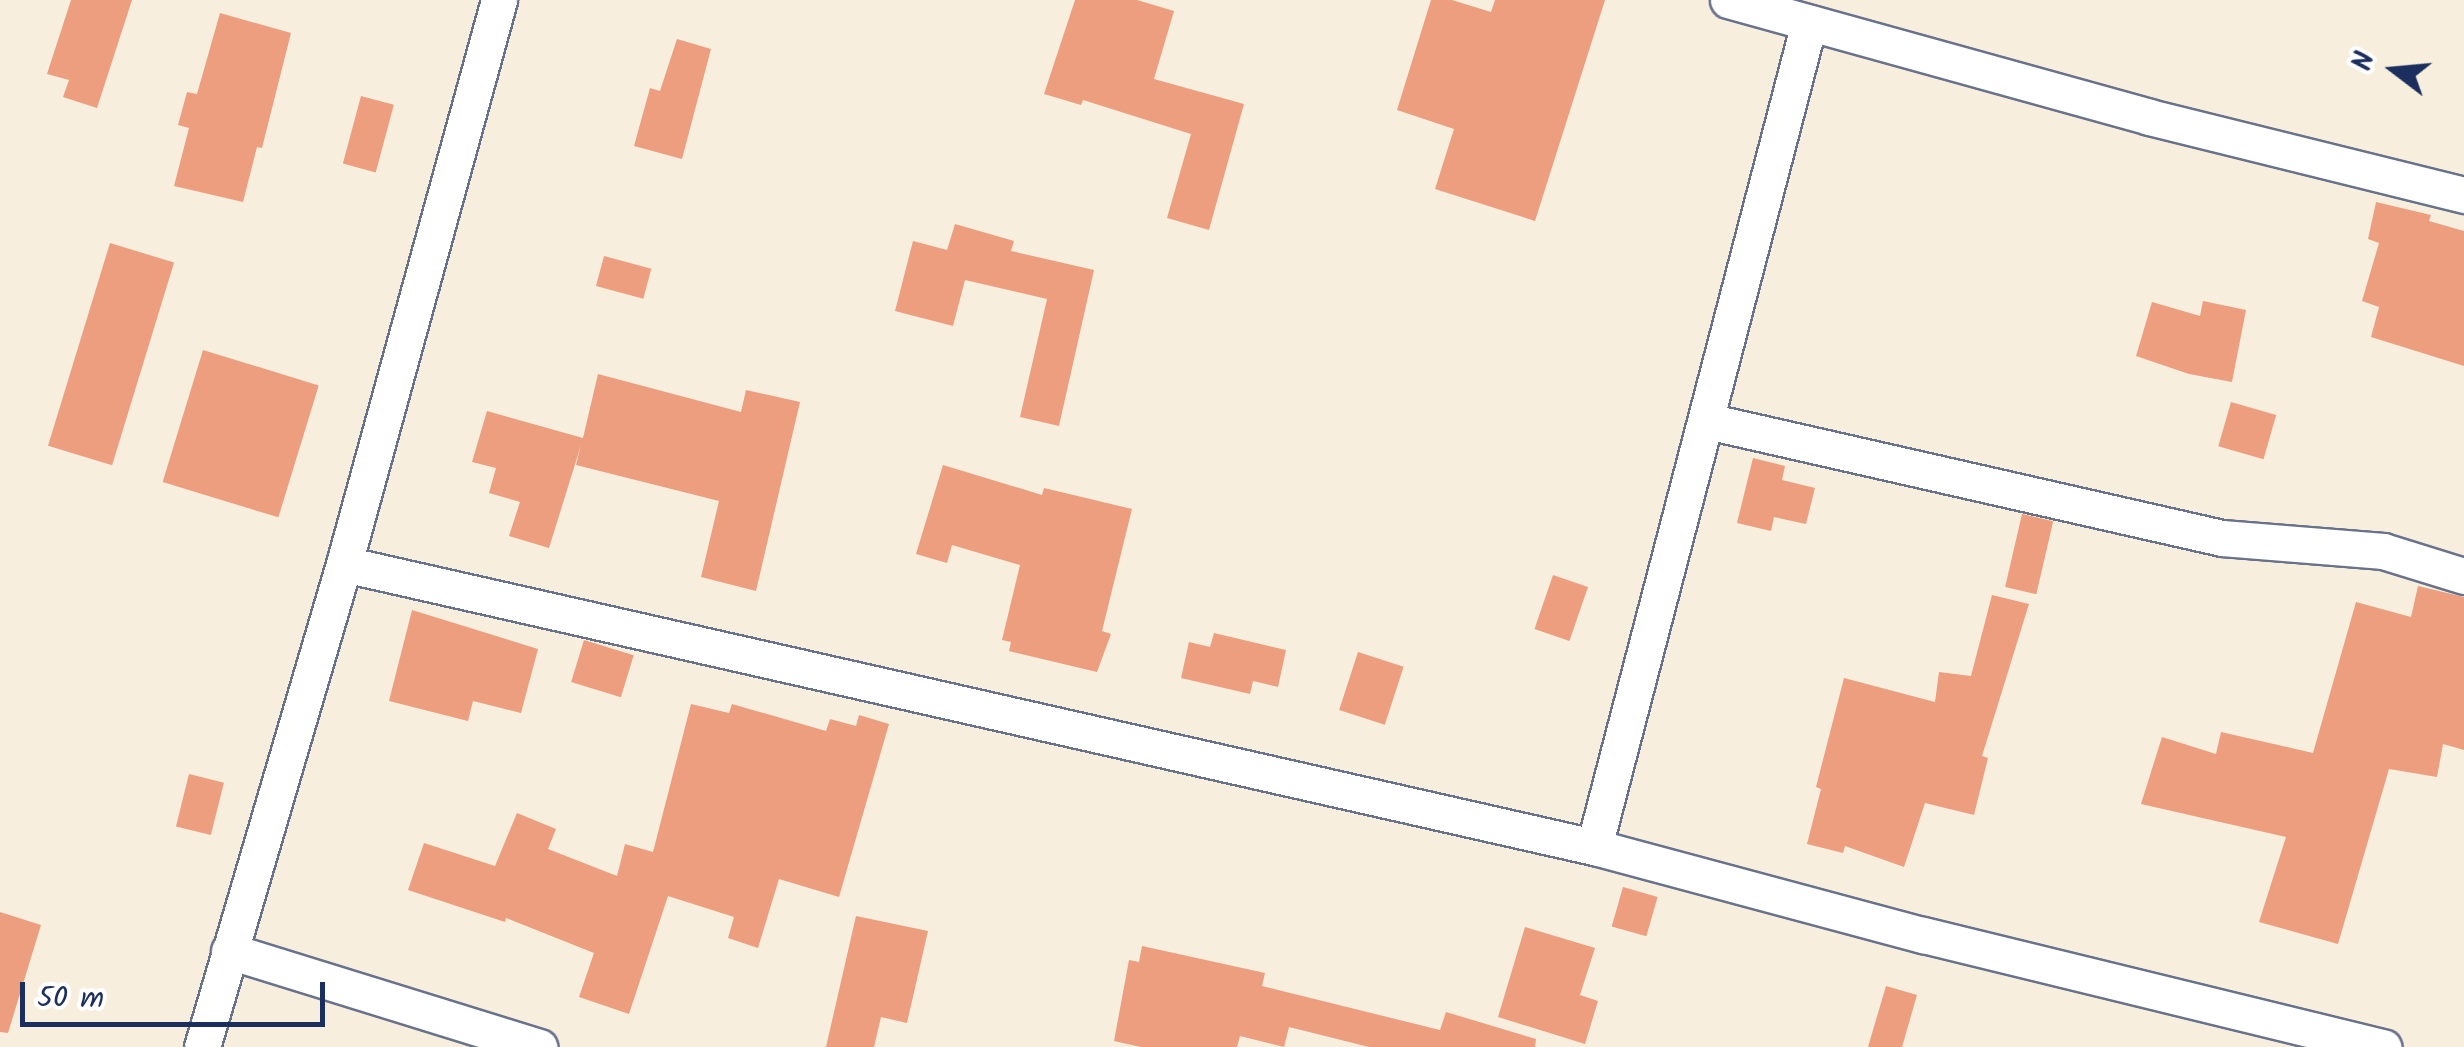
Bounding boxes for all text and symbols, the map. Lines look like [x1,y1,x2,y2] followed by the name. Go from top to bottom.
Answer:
[2344,20,2444,120] north arrow
[2341,47,2389,76] text: N
[25,962,330,1024] scale bar
[37,975,104,1023] text: 50 m

